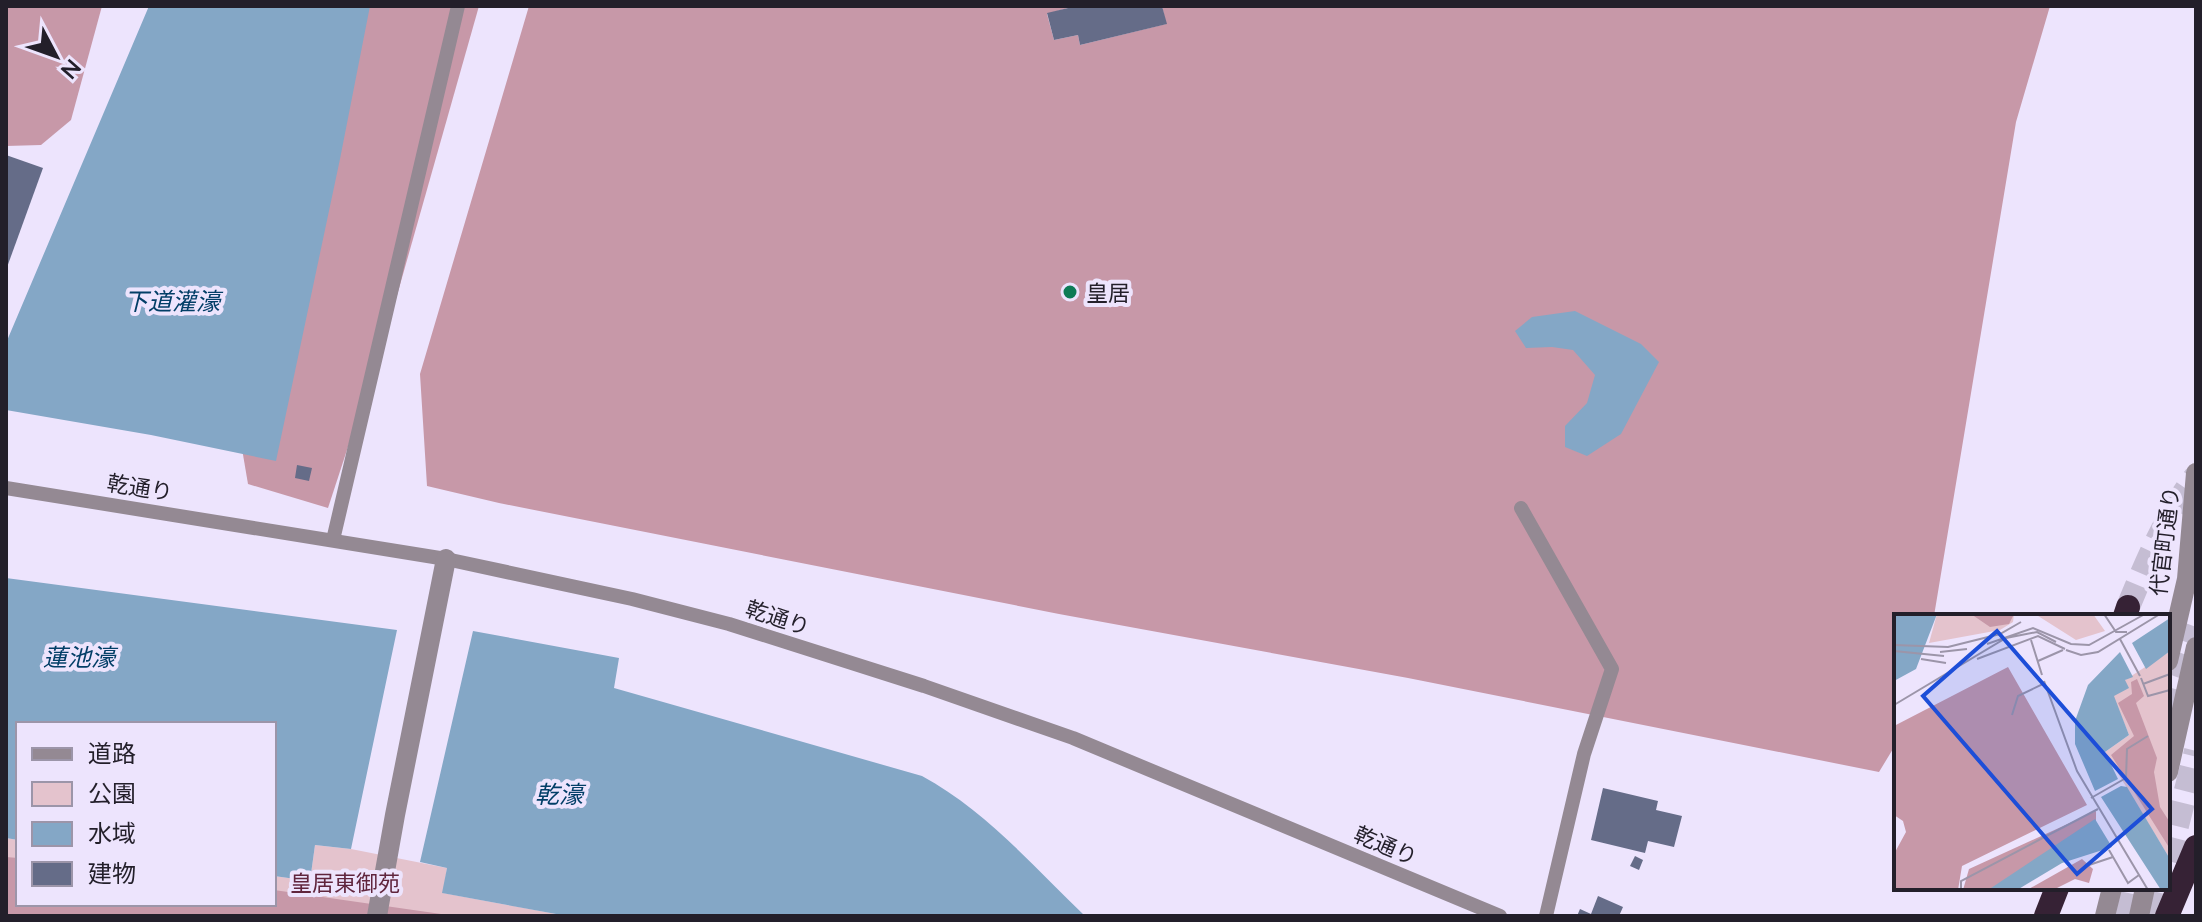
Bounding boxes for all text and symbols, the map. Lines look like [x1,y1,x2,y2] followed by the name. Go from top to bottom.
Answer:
[16,16,96,96] north arrow
[56,54,87,85] text: N
[1086,279,1130,306] place label: 皇居
[1061,283,1079,301] marker: 皇居
[124,286,224,315] water label: 下道灌濠
[105,469,175,505] street label: 乾通り
[2144,485,2184,597] street label: 代官町通り
[742,594,814,640] street label: 乾通り
[1894,614,2170,890] inset map
[43,642,119,671] water label: 蓮池濠
[16,722,276,906] legend
[88,738,136,767] text: 道路
[88,778,136,807] text: 公園
[535,779,587,808] water label: 乾濠
[88,818,136,847] text: 水域
[1350,820,1422,870] street label: 乾通り
[88,858,136,887] text: 建物
[290,869,400,896] park label: 皇居東御苑

